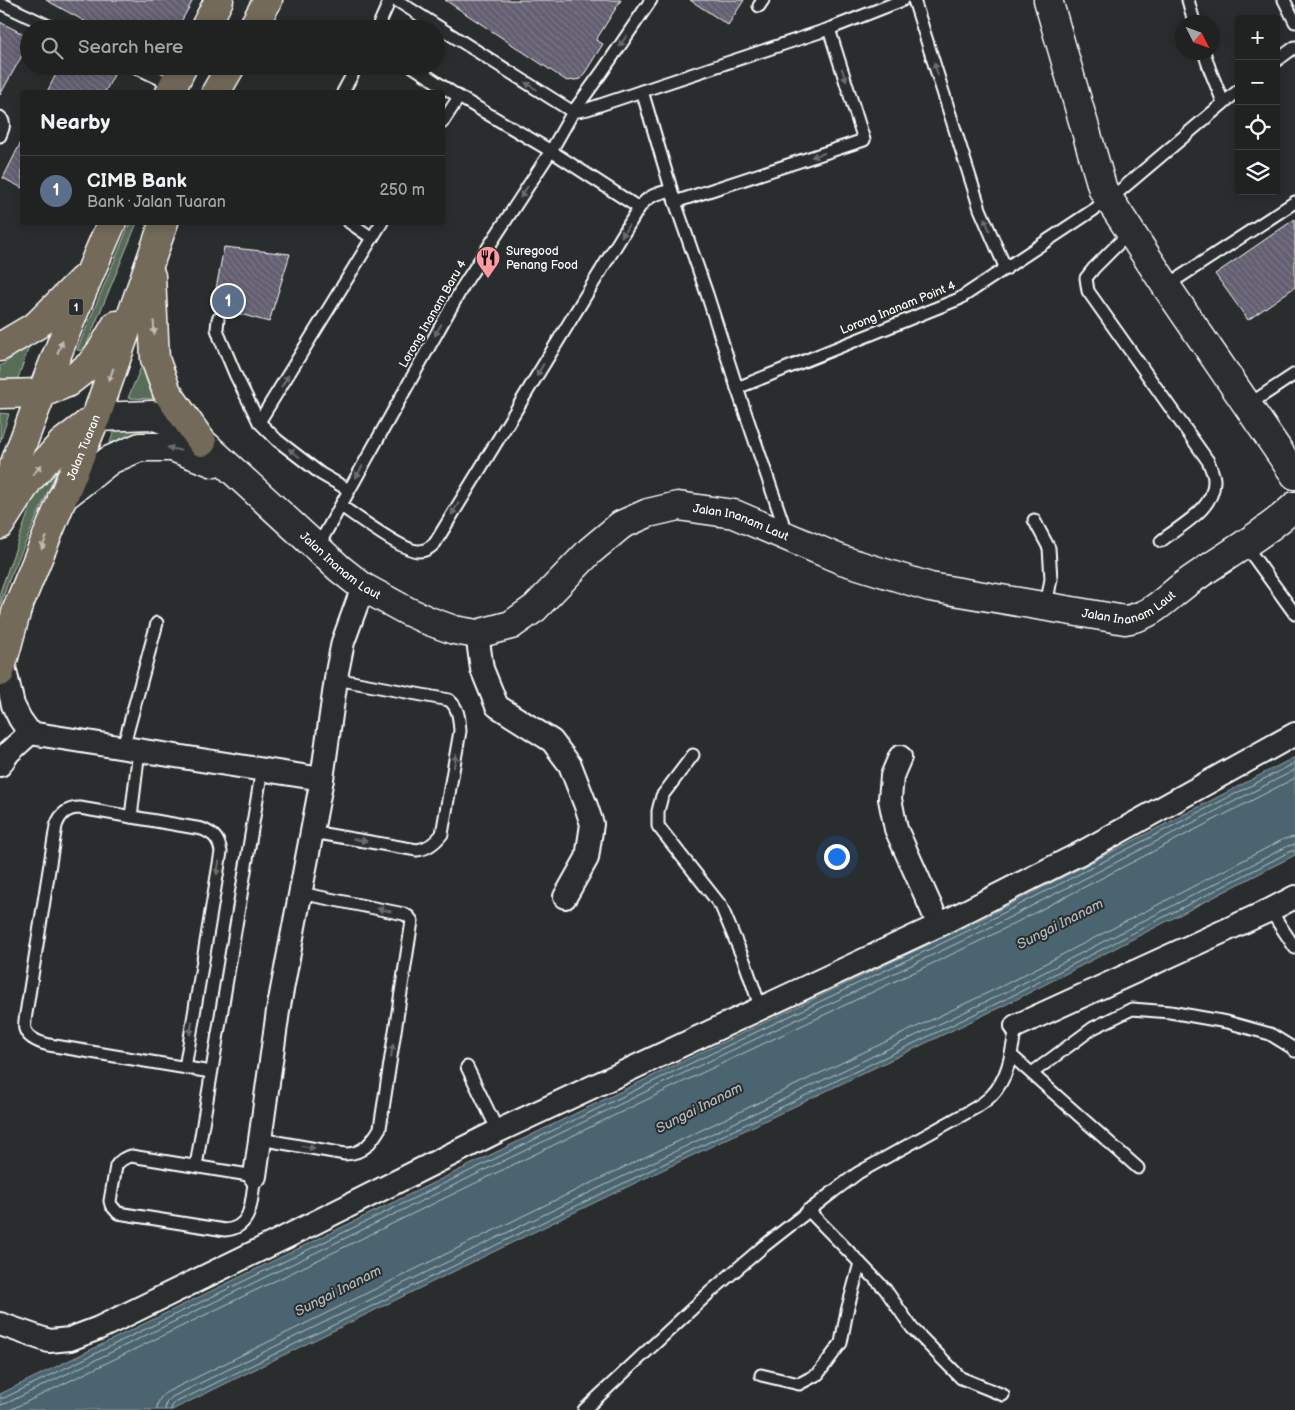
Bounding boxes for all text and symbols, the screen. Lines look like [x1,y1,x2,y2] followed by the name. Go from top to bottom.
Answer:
[1175,15,1220,60] north arrow
[1235,15,1280,195] map controls
[1235,15,1280,60] button: +
[20,20,445,75] search box
[38,34,66,62] icon: search
[619,34,628,47] one-way arrow
[78,36,183,59] text: Search here
[1235,60,1280,105] button: −
[932,62,940,77] one-way arrow
[840,68,848,83] one-way arrow
[525,81,538,90] one-way arrow
[1235,105,1280,150] button: locate
[40,110,110,135] text: Nearby
[1235,150,1280,195] button: layers
[810,151,825,159] one-way arrow
[87,170,187,193] text: CIMB Bank
[53,181,59,200] text: 1
[379,181,425,200] text: 250 m
[519,186,529,199] one-way arrow
[87,193,226,212] text: Bank · Jalan Tuaran
[982,217,990,231] one-way arrow
[620,225,629,238] one-way arrow
[506,244,578,273] place label: Suregood Penang Food
[475,245,501,279] restaurant icon: Suregood Penang Food
[396,257,470,370] street label: Lorong Inanam Baru 4
[838,278,958,338] street label: Lorong Inanam Point 4
[212,282,244,320] pin: 1
[68,298,84,316] road number: 1
[150,321,158,337] one-way arrow
[434,324,443,337] one-way arrow
[56,340,64,355] one-way arrow
[535,364,545,377] one-way arrow
[107,367,114,382] one-way arrow
[280,374,289,387] one-way arrow
[63,412,104,482] street label: Jalan Tuaran
[167,445,182,453] one-way arrow
[287,448,301,458] one-way arrow
[32,464,43,477] one-way arrow
[355,465,363,479] one-way arrow
[692,501,791,544] street label: Jalan Inanam Laut
[451,502,460,515] one-way arrow
[297,528,384,603] street label: Jalan Inanam Laut
[40,536,48,551] one-way arrow
[1081,587,1179,628] street label: Jalan Inanam Laut
[451,753,459,769] one-way arrow
[352,837,368,845] one-way arrow
[824,844,850,870] your location
[214,861,222,877] one-way arrow
[1014,895,1106,953] water label: Sungai Inanam
[376,906,391,914] one-way arrow
[187,1021,195,1037] one-way arrow
[388,1043,396,1059] one-way arrow
[653,1079,745,1137] water label: Sungai Inanam
[300,1144,316,1152] one-way arrow
[292,1262,384,1320] water label: Sungai Inanam

